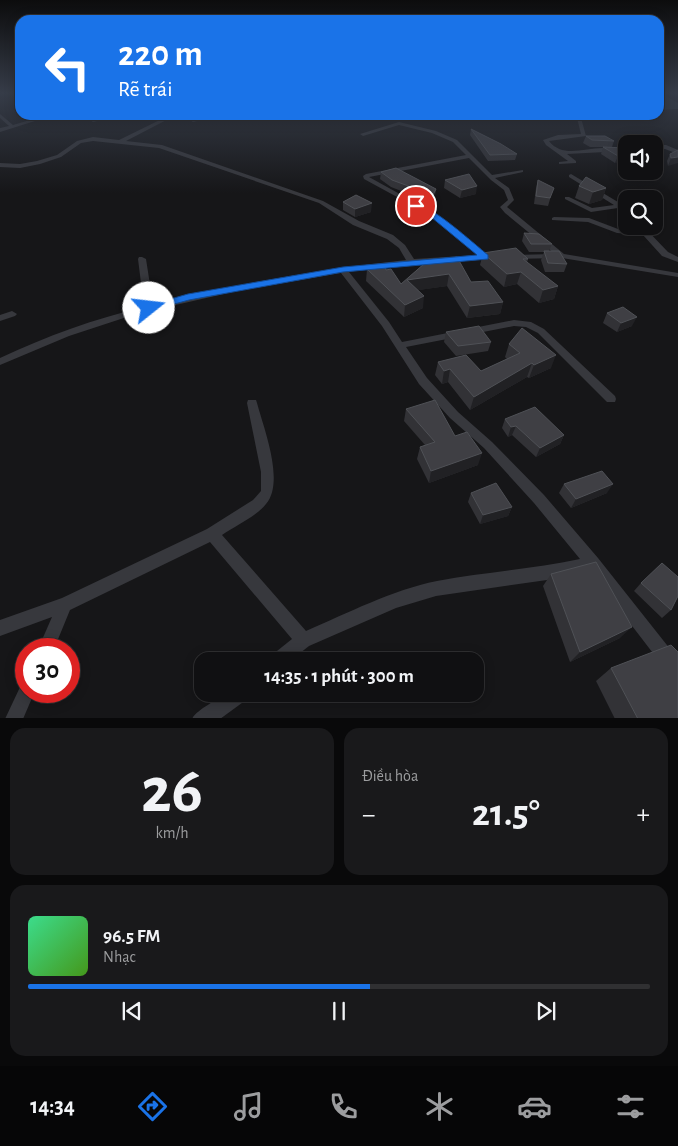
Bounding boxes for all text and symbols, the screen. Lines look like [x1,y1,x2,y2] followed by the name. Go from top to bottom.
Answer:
[35,35,100,100] icon: left
[118,37,203,72] text: 220 m
[118,78,173,100] text: Rẽ trái
[618,135,663,235] map controls
[618,135,663,180] button: sound
[395,185,437,227] pin
[618,190,663,235] button: search
[402,192,430,220] icon: arrive
[122,281,174,333] position arrow
[15,638,80,703] speed limit sign: 30
[264,667,414,686] text: 14:35 · 1 phút · 300 m
[141,759,203,824] text: 26
[362,768,418,784] text: Điều hòa
[472,795,540,833] text: 21.5°
[362,801,375,829] text: −
[637,801,650,829] text: +
[155,825,189,841] text: km/h
[103,927,160,946] text: 96.5 FM
[103,949,136,965] text: Nhạc
[118,997,146,1025] icon: previous
[325,997,353,1025] icon: pause
[532,997,560,1025] icon: next
[135,1089,170,1124] icon: directions
[231,1089,266,1124] icon: music
[326,1089,361,1124] icon: phone
[422,1089,457,1124] icon: climate
[517,1089,552,1124] icon: car
[613,1089,648,1124] icon: filters
[30,1095,75,1117] text: 14:34

